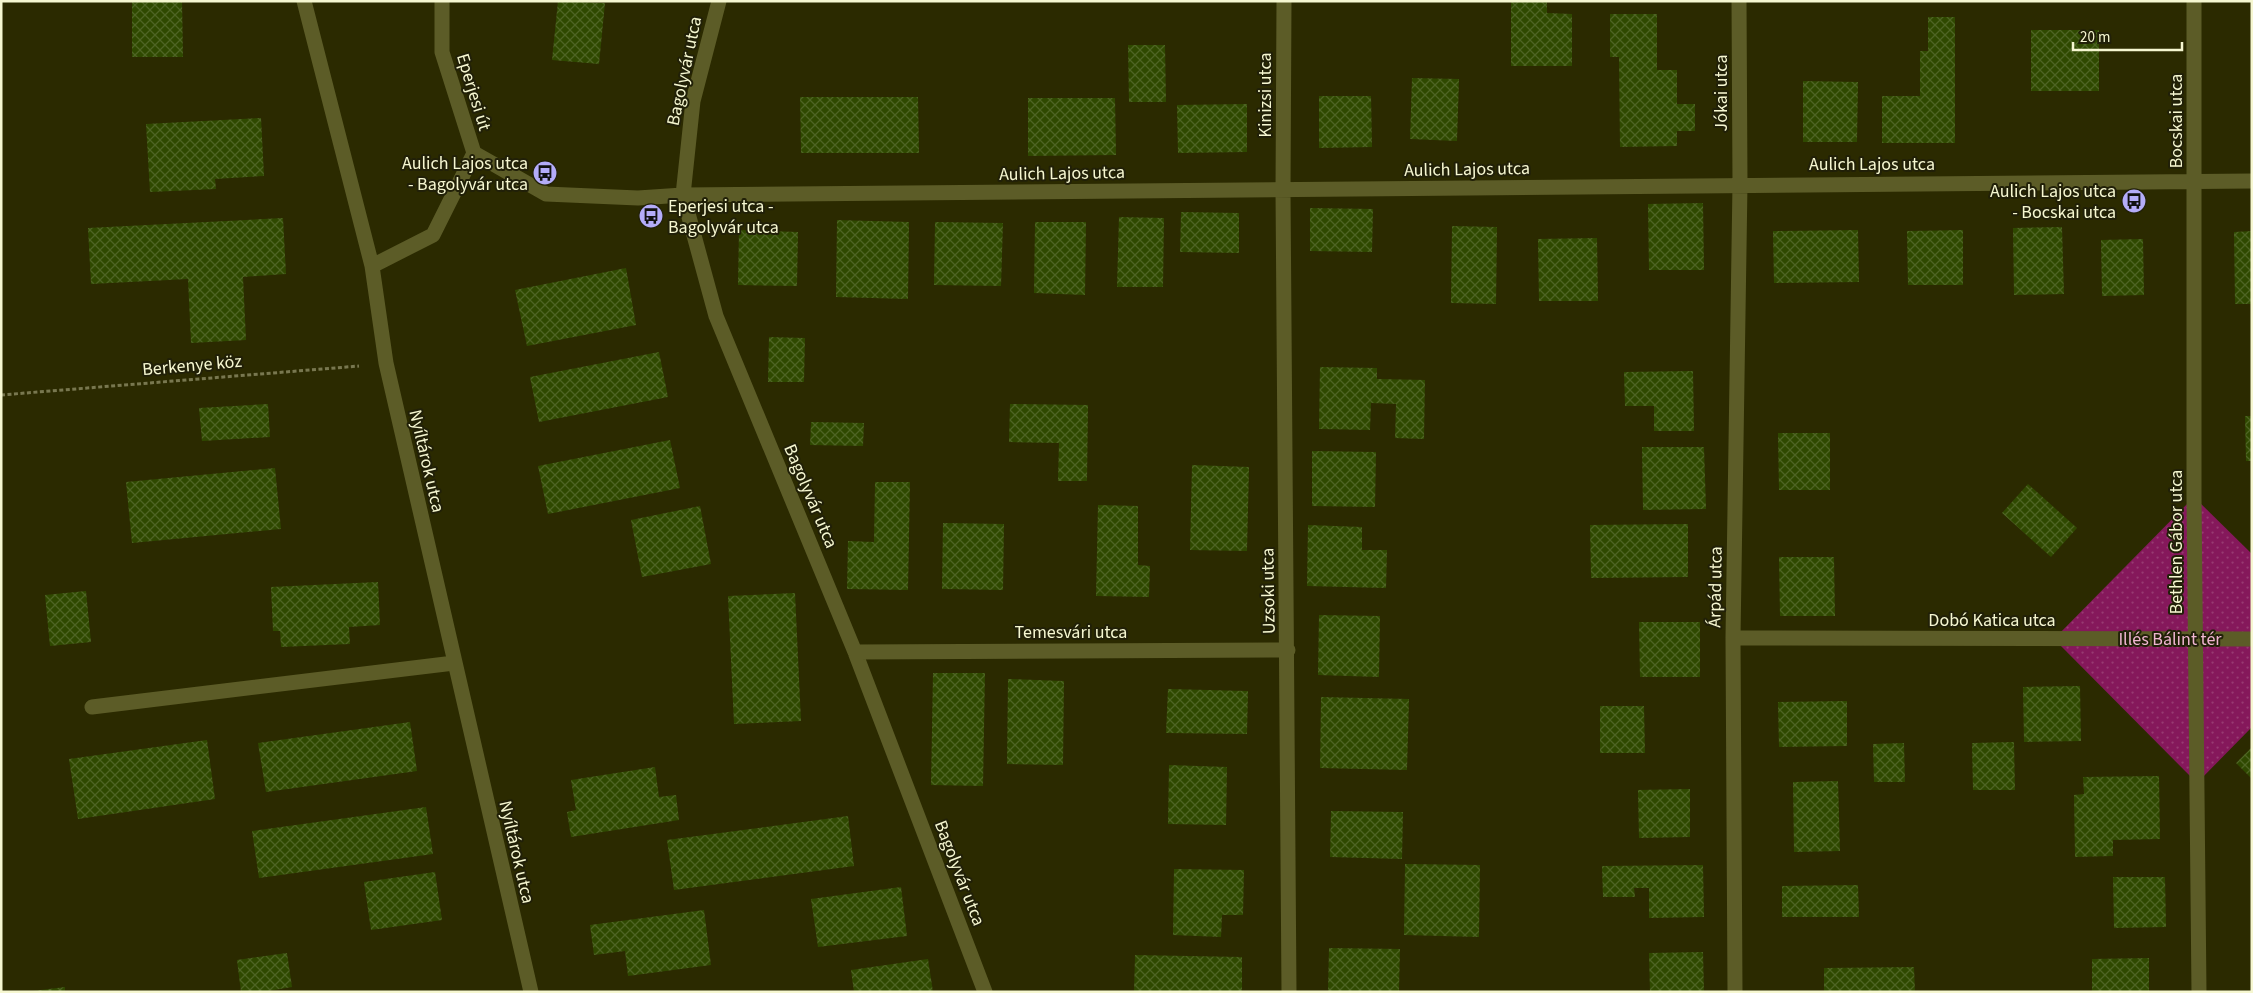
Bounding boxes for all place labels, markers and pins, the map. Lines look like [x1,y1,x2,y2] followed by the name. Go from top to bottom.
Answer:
[402,151,528,197] place label: Aulich Lajos utca - Bagolyvár utca
[532,160,558,186] bus stop icon: Aulich Lajos utca - Bagolyvár utca
[1990,179,2116,225] place label: Aulich Lajos utca - Bocskai utca
[2121,188,2147,214] bus stop icon: Aulich Lajos utca - Bocskai utca
[668,194,779,240] place label: Eperjesi utca - Bagolyvár utca
[638,203,664,229] bus stop icon: Eperjesi utca - Bagolyvár utca

